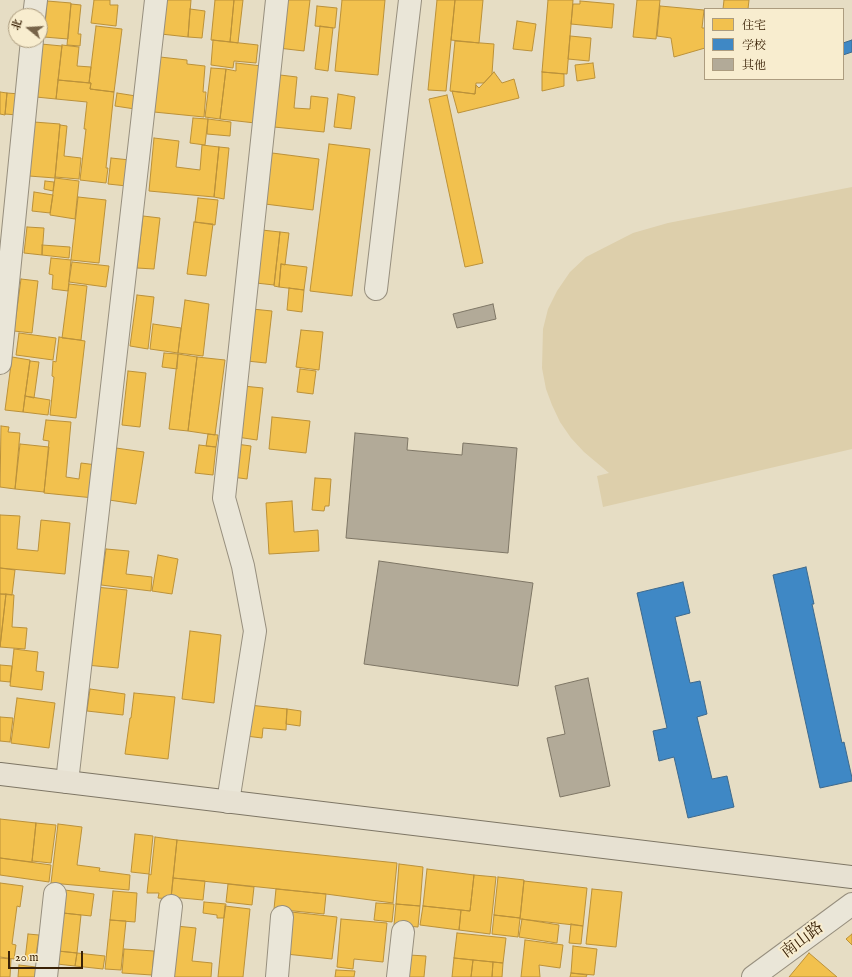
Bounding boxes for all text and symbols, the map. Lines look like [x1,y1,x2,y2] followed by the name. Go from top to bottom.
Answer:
[8,8,48,48] north arrow
[704,8,844,80] legend
[9,17,26,32] text: 北
[742,18,766,33] text: 住宅
[742,38,766,53] text: 学校
[742,58,766,73] text: 其他
[778,919,828,963] street label: 南山路
[10,943,85,969] scale bar
[15,950,38,965] text: 20 m

